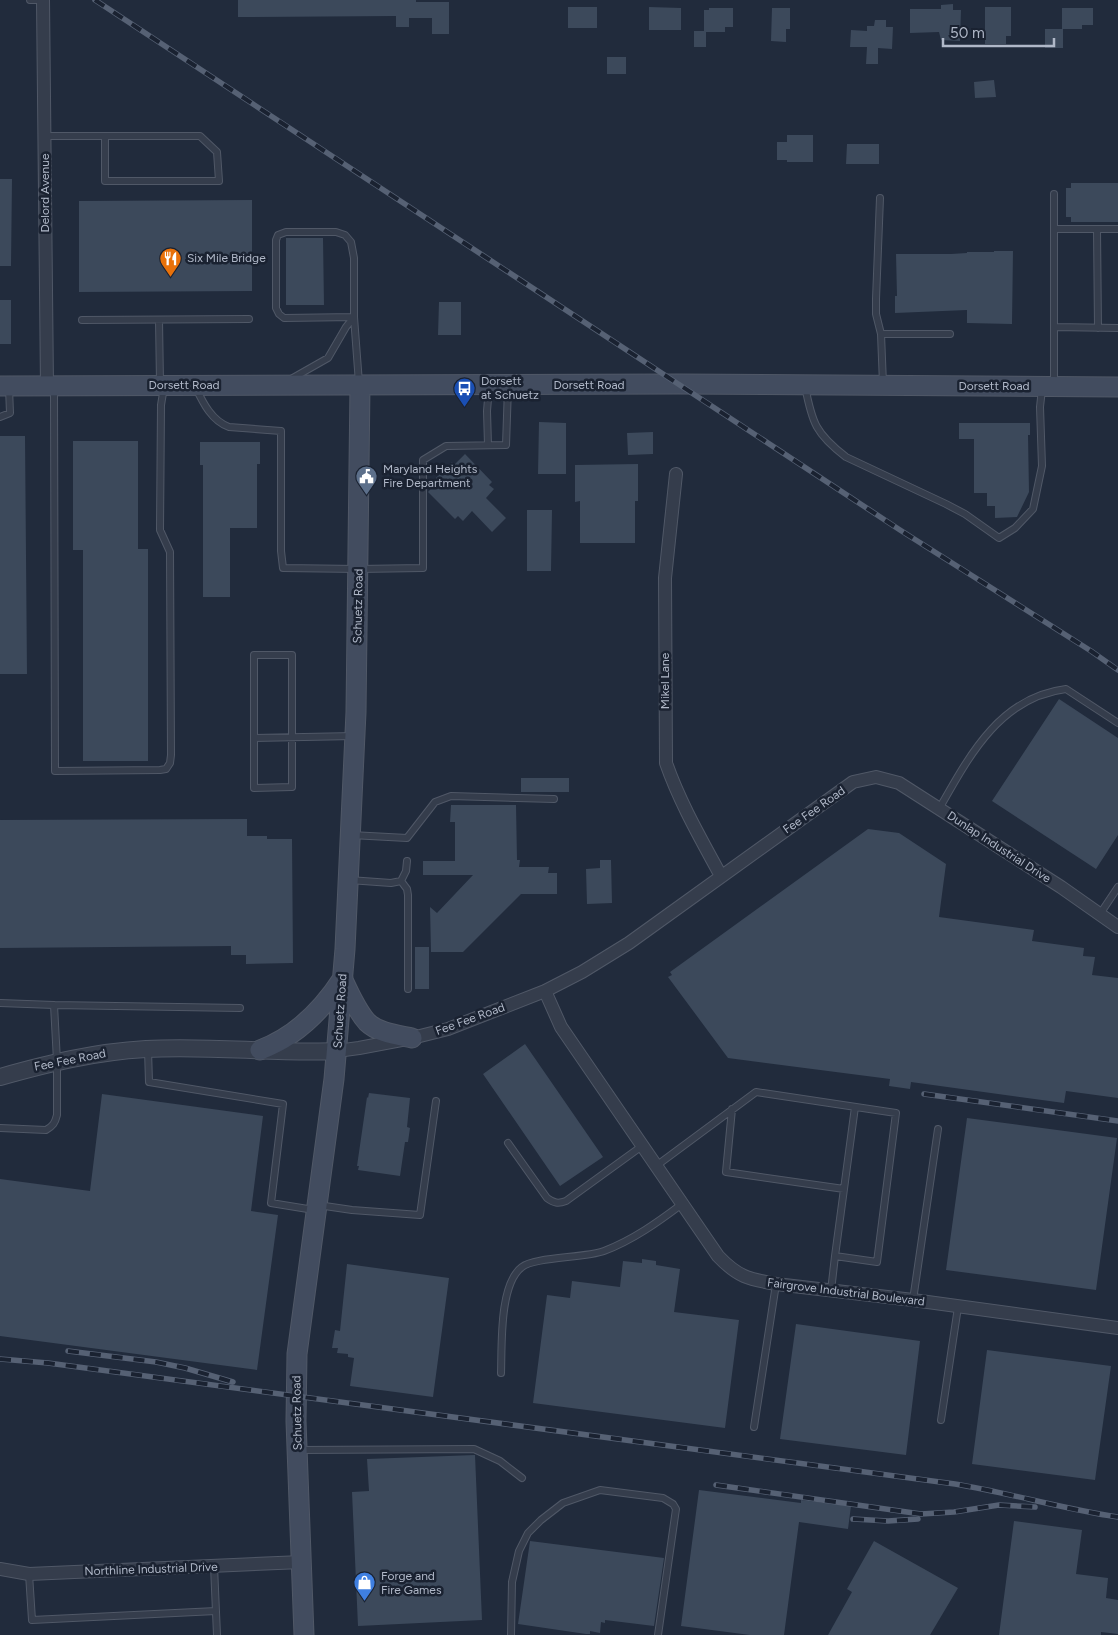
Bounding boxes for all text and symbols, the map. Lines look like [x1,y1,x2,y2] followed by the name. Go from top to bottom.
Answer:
[943,15,1054,47] scale bar
[950,24,985,42] text: 50 m
[38,153,52,233] street label: Delord Avenue
[159,246,183,277] restaurant icon: Six Mile Bridge
[187,251,266,265] place label: Six Mile Bridge
[481,374,539,402] place label: Dorsett at Schuetz
[453,376,477,407] bus stop icon: Dorsett at Schuetz
[148,378,220,392] street label: Dorsett Road
[553,378,625,392] street label: Dorsett Road
[958,379,1030,393] street label: Dorsett Road
[383,462,478,490] place label: Maryland Heights Fire Department
[355,464,379,495] public building icon: Maryland Heights Fire Department
[350,568,366,644] street label: Schuetz Road
[658,652,672,709] street label: Mikel Lane
[780,783,848,837] street label: Fee Fee Road
[945,808,1054,886] street label: Dunlap Industrial Drive
[330,973,350,1049] street label: Schuetz Road
[433,1000,507,1038] street label: Fee Fee Road
[33,1046,107,1074] street label: Fee Fee Road
[766,1275,926,1309] street label: Fairgrove Industrial Boulevard
[289,1375,305,1451] street label: Schuetz Road
[84,1560,218,1578] street label: Northline Industrial Drive
[381,1569,442,1597] place label: Forge and Fire Games
[353,1571,377,1602] shop icon: Forge and Fire Games

